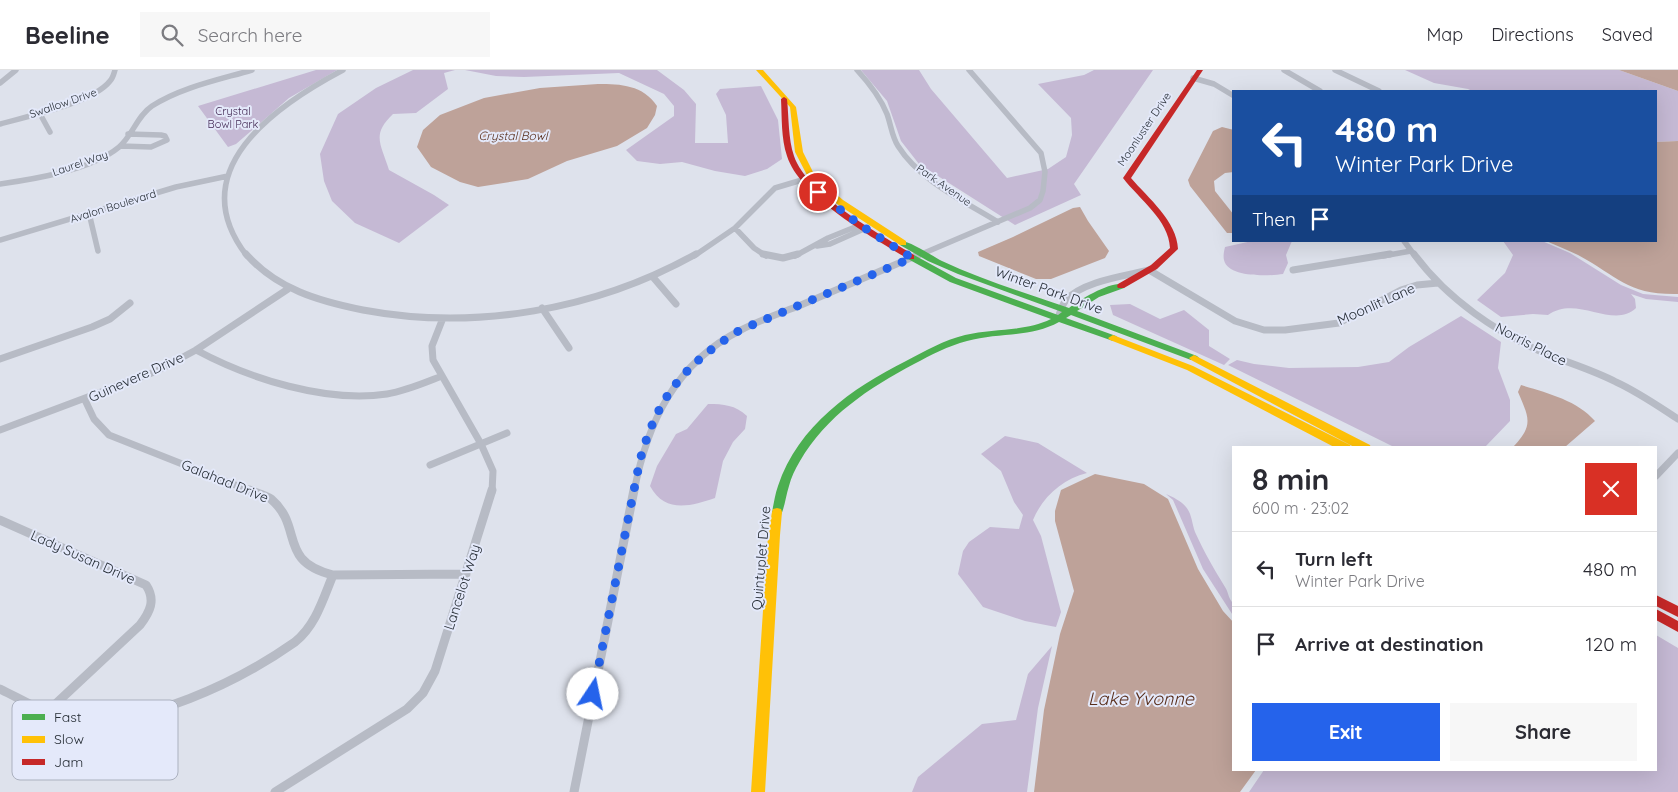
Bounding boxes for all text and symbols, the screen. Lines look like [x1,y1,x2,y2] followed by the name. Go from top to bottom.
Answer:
[140,12,490,57] search box
[25,20,110,50] text: Beeline
[158,21,186,49] icon: search
[198,23,303,47] text: Search here
[1426,23,1463,46] text: Map
[1491,23,1574,46] text: Directions
[1602,23,1653,46] text: Saved
[27,85,99,121] street label: Swallow Drive
[1114,89,1174,169] street label: Moonluster Drive
[208,104,259,131] park label: Crystal Bowl Park
[1335,107,1438,151] text: 480 m
[1252,110,1317,175] icon: left
[479,128,549,143] water label: Crystal Bowl
[50,147,110,179] street label: Laurel Way
[1335,150,1513,178] text: Winter Park Drive
[914,161,974,209] street label: Park Avenue
[797,171,839,213] pin
[804,178,832,206] icon: arrive
[68,186,158,226] street label: Avalon Boulevard
[1306,205,1334,233] icon: arrive
[1252,207,1296,231] text: Then
[993,262,1106,318] street label: Winter Park Drive
[1334,279,1418,329] street label: Moonlit Lane
[1492,318,1570,370] street label: Norris Place
[86,348,187,406] street label: Guinevere Drive
[179,455,271,507] street label: Galahad Drive
[1252,460,1329,498] text: 8 min
[1585,463,1637,515] button: close
[1252,498,1349,518] text: 600 m · 23:02
[747,505,775,611] street label: Quintuplet Drive
[28,526,138,588] street label: Lady Susan Drive
[440,542,484,632] street label: Lancelot Way
[1295,547,1373,571] text: Turn left
[1252,555,1280,583] icon: left
[1583,557,1637,581] text: 480 m
[1295,571,1425,591] text: Winter Park Drive
[1252,630,1280,658] icon: arrive
[1295,632,1484,656] text: Arrive at destination
[1586,632,1637,656] text: 120 m
[566,667,618,719] position arrow
[1088,687,1195,710] water label: Lake Yvonne
[12,700,178,780] legend
[1252,703,1440,761] button: Exit
[1450,703,1637,761] button: Share
[54,708,82,726] text: Fast
[54,730,84,748] text: Slow
[54,753,83,771] text: Jam

